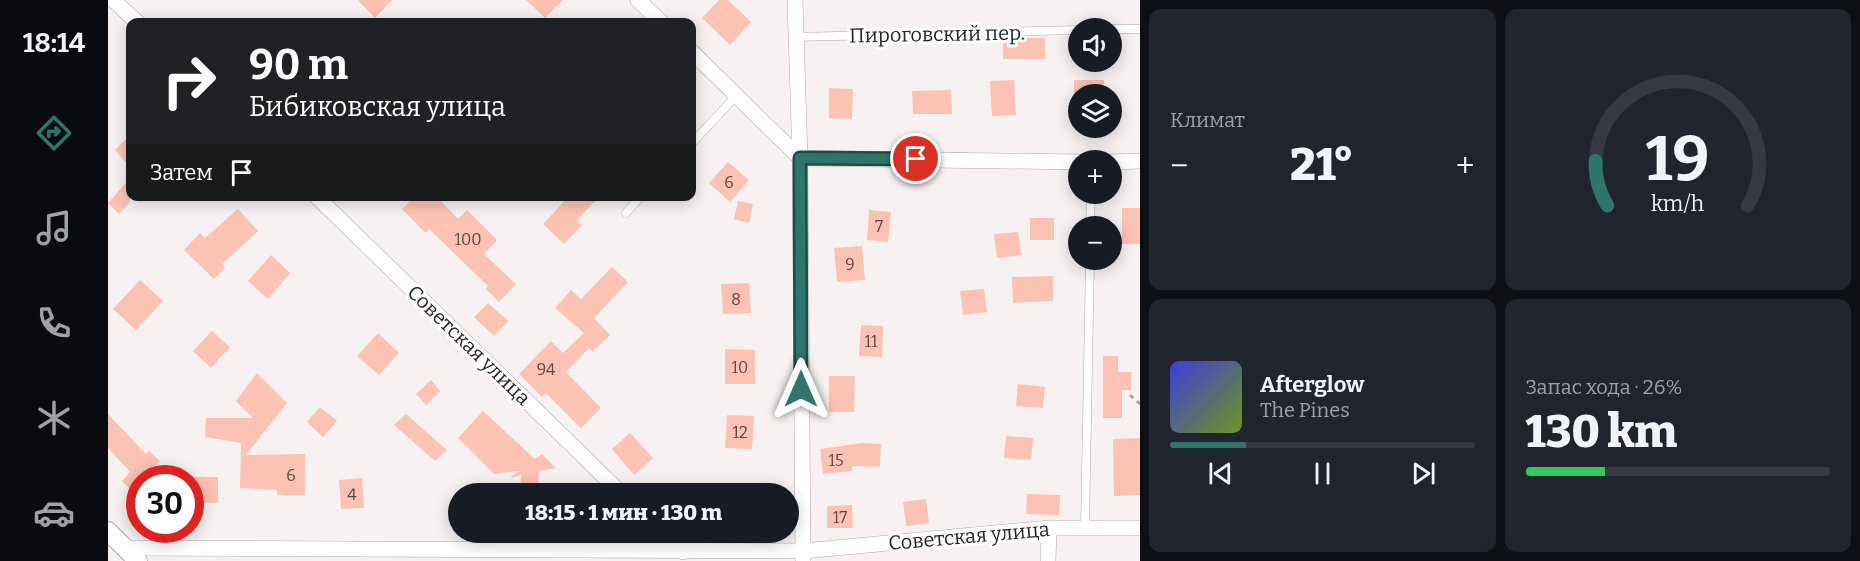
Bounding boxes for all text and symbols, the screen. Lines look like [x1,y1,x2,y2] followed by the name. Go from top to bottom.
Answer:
[1068,18,1122,270] map controls
[1068,18,1122,72] button: sound
[849,20,1025,48] street label: Пироговский пер.
[23,27,85,59] text: 18:14
[249,40,348,90] text: 90 m
[150,42,228,120] icon: right
[1068,84,1122,138] button: layers
[249,91,506,123] text: Бибиковская улица
[1170,108,1245,132] text: Климат
[33,112,75,154] icon: directions
[1646,122,1710,197] text: 19
[890,133,941,184] pin
[1290,138,1354,192] text: 21°
[899,142,932,175] icon: arrive
[1170,146,1188,186] text: −
[1456,146,1474,186] text: +
[1068,150,1122,204] button: +
[225,156,258,189] icon: arrive
[150,159,213,186] text: Затем
[724,173,734,192] house number: 6
[1651,192,1704,218] text: km/h
[33,207,75,249] icon: music
[1068,216,1122,270] button: −
[875,217,883,236] house number: 7
[454,230,482,249] house number: 100
[845,255,855,274] house number: 9
[402,280,536,410] street label: Советская улица
[731,290,741,309] house number: 8
[33,302,75,344] icon: phone
[865,332,878,351] house number: 11
[769,357,833,421] position arrow
[732,358,748,377] house number: 10
[537,360,556,379] house number: 94
[1260,371,1364,398] text: Afterglow
[1526,375,1682,399] text: Запас хода · 26%
[33,397,75,439] icon: climate
[1260,398,1350,422] text: The Pines
[1526,405,1677,459] text: 130 km
[732,423,748,442] house number: 12
[828,451,844,470] house number: 15
[1204,457,1237,490] icon: previous
[1306,457,1339,490] icon: pause
[1407,457,1440,490] icon: next
[126,465,204,543] speed limit sign: 30
[286,466,296,485] house number: 6
[347,485,357,504] house number: 4
[33,492,75,534] icon: car
[525,499,722,526] text: 18:15 · 1 мин · 130 m
[833,508,847,527] house number: 17
[887,517,1051,555] street label: Советская улица

